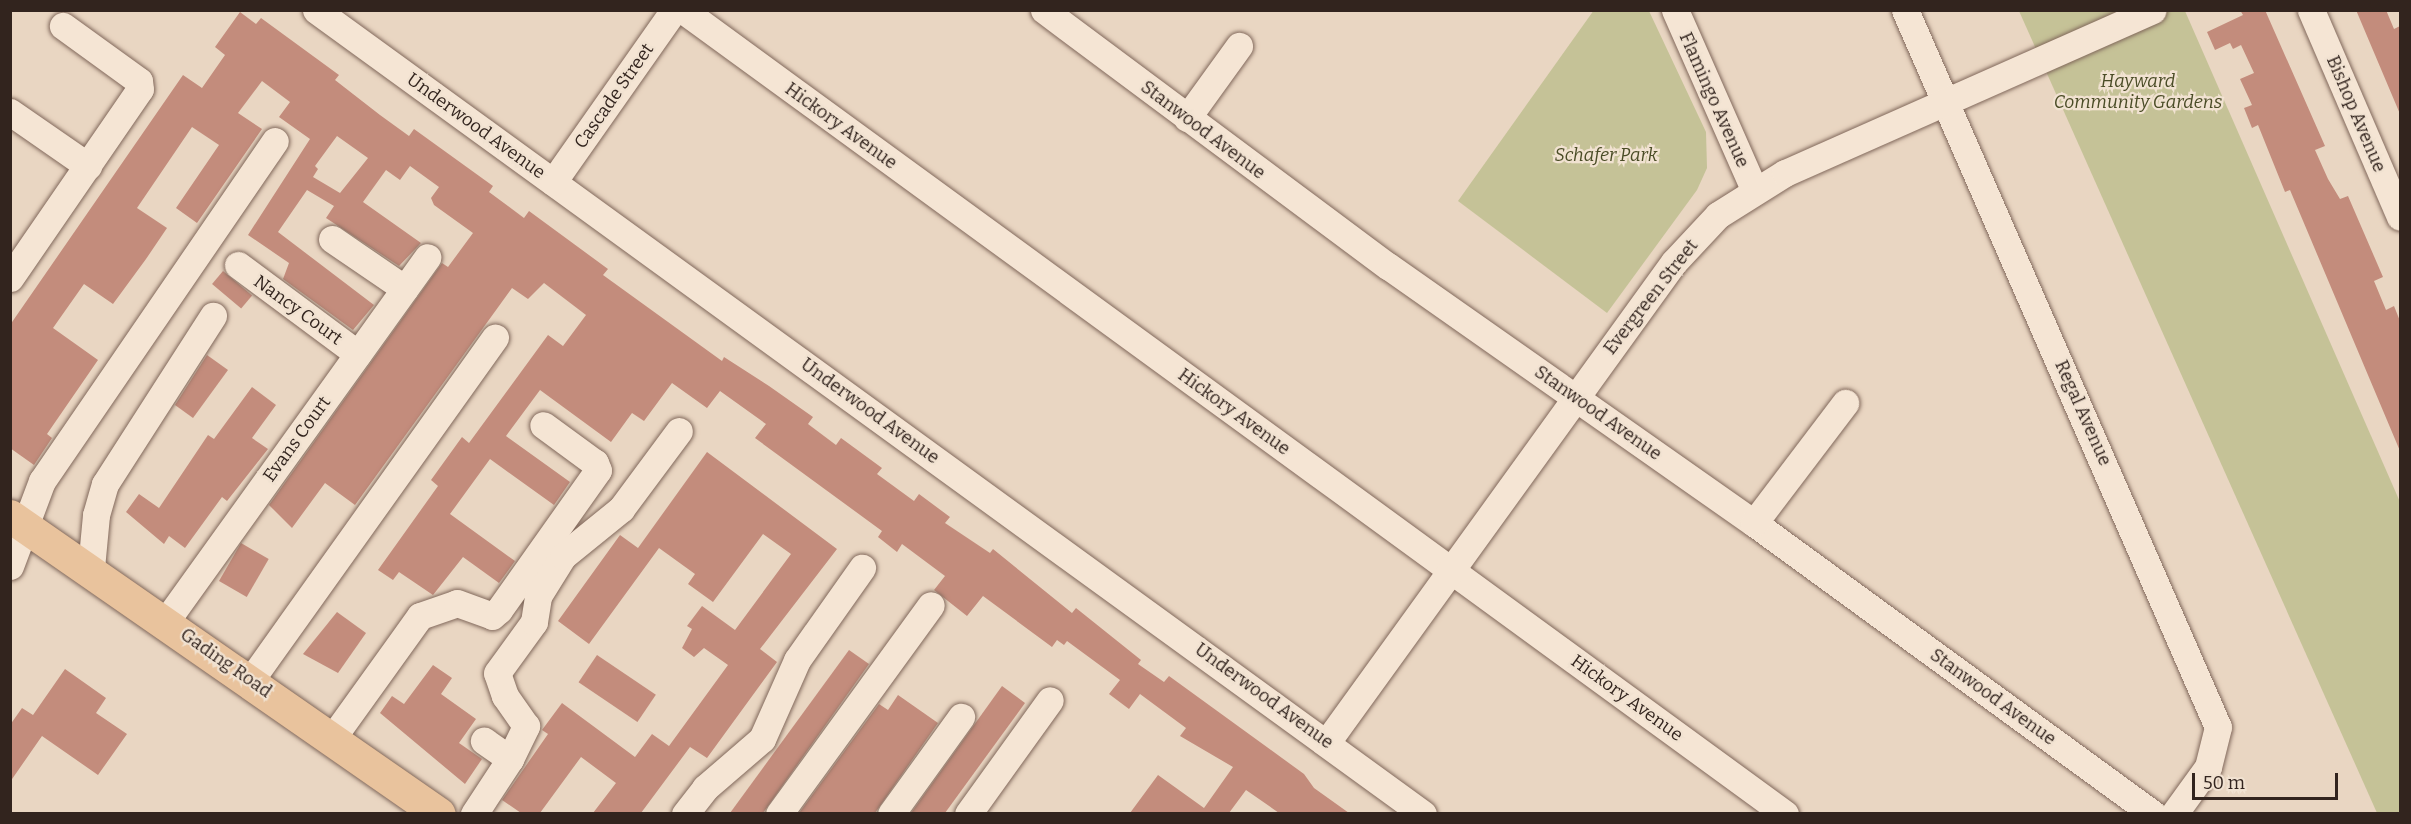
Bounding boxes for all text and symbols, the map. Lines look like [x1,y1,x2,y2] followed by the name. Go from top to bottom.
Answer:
[1675,29,1753,171] street label: Flamingo Avenue
[570,39,658,153] street label: Cascade Street
[2322,53,2390,175] street label: Bishop Avenue
[403,69,549,183] street label: Underwood Avenue
[2054,71,2222,113] park label: Hayward Community Gardens
[1137,76,1269,184] street label: Stanwood Avenue
[781,78,901,174] street label: Hickory Avenue
[1555,144,1657,166] park label: Schafer Park
[1599,235,1703,359] street label: Evergreen Street
[249,271,347,349] street label: Nancy Court
[797,354,943,468] street label: Underwood Avenue
[2050,357,2116,469] street label: Regal Avenue
[1530,361,1666,465] street label: Stanwood Avenue
[1174,364,1294,460] street label: Hickory Avenue
[259,392,335,486] street label: Evans Court
[176,624,276,702] street label: Gading Road
[1191,639,1337,753] street label: Underwood Avenue
[1926,644,2060,750] street label: Stanwood Avenue
[1567,650,1687,746] street label: Hickory Avenue
[2195,761,2340,799] scale bar
[2203,772,2245,794] text: 50 m

